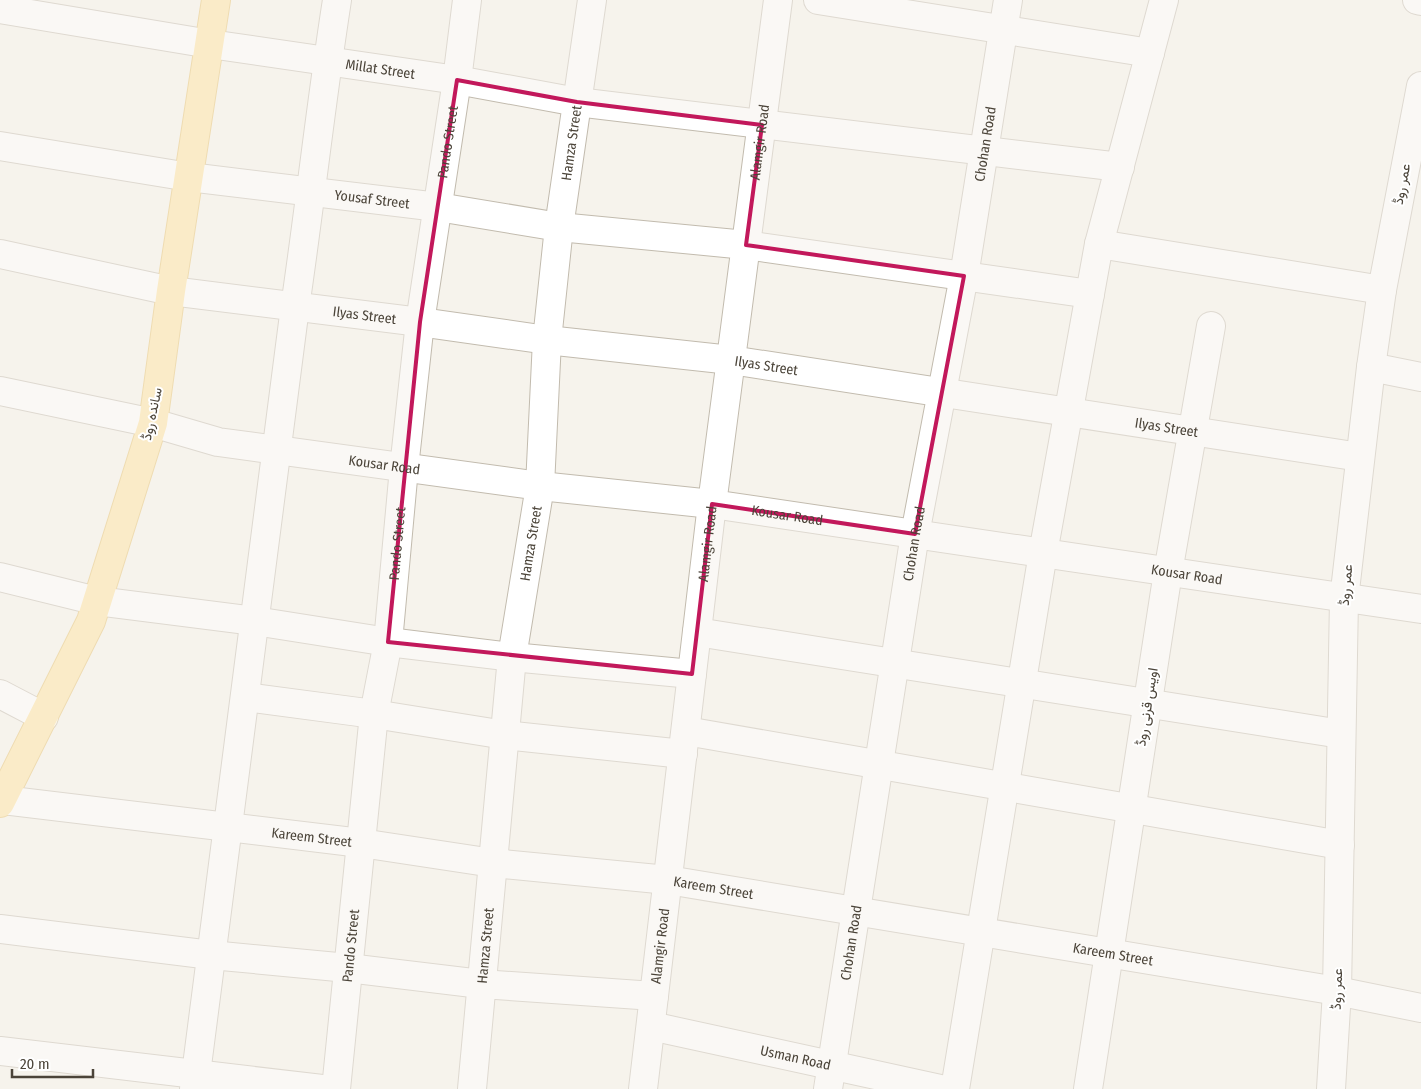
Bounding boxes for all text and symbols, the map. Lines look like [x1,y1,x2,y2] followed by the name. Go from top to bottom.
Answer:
[344,55,417,82] street label: Millat Street
[557,103,585,182] street label: Hamza Street
[746,103,773,181] street label: Alamgir Road
[434,104,462,180] street label: Pando Street
[971,105,999,183] street label: Chohan Road
[1390,162,1414,206] street label: عمر روڈ
[334,186,411,212] street label: Yousaf Street
[332,303,398,328] street label: Ilyas Street
[734,352,800,379] street label: Ilyas Street
[138,386,166,442] street label: ساندہ روڈ
[1134,414,1200,441] street label: Ilyas Street
[348,451,421,478] street label: Kousar Road
[750,501,824,529] street label: Kousar Road
[516,504,545,582] street label: Hamza Street
[694,505,720,583] street label: Alamgir Road
[899,505,929,582] street label: Chohan Road
[385,506,409,581] street label: Pando Street
[1150,561,1224,588] street label: Kousar Road
[1336,564,1356,606] street label: عمر روڈ
[1132,667,1162,747] street label: اویس قرنی روڈ
[271,824,353,850] street label: Kareem Street
[672,873,755,903] street label: Kareem Street
[837,904,865,982] street label: Chohan Road
[473,907,497,984] street label: Hamza Street
[647,907,673,985] street label: Alamgir Road
[338,908,363,983] street label: Pando Street
[1072,939,1155,969] street label: Kareem Street
[1328,968,1346,1010] street label: عمر روڈ
[759,1042,832,1073] street label: Usman Road
[12,1046,94,1078] scale bar
[20,1055,50,1073] text: 20 m

